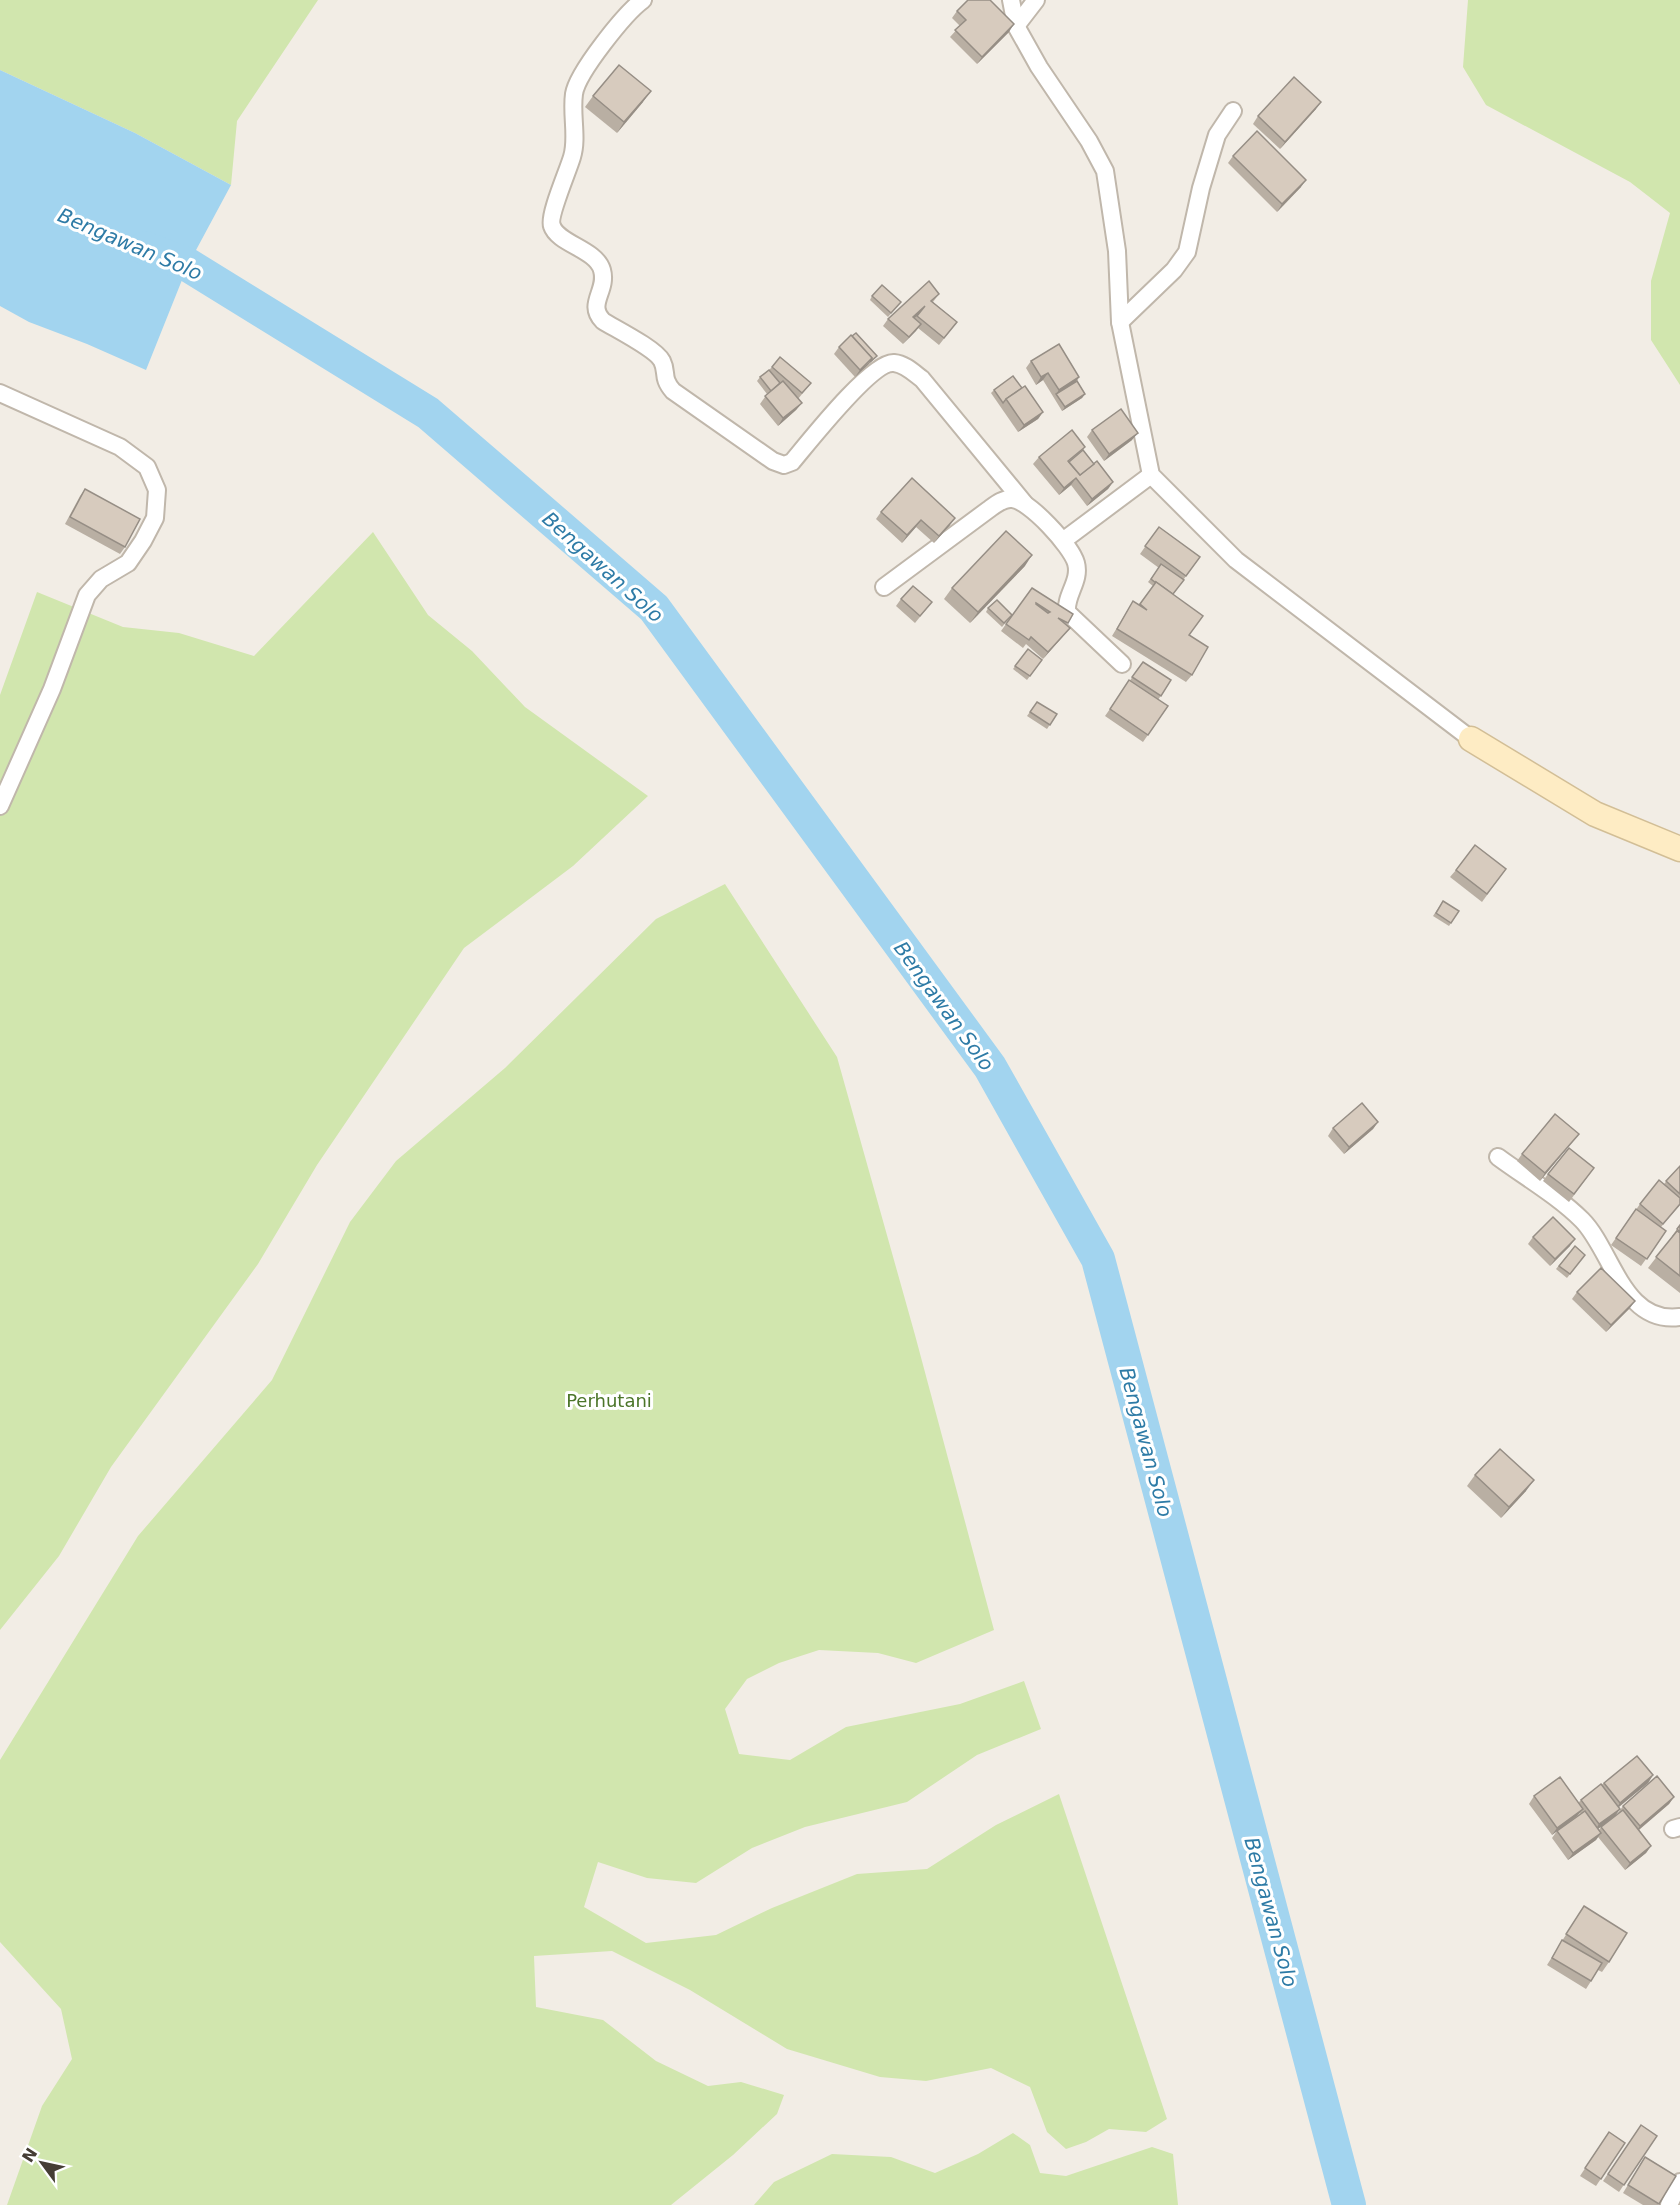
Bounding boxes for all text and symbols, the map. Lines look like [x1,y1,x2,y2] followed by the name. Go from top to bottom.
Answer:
[54,203,206,285] water label: Bengawan Solo
[538,507,668,627] water label: Bengawan Solo
[889,937,999,1075] water label: Bengawan Solo
[1114,1365,1178,1519] water label: Bengawan Solo
[566,1390,652,1411] park label: Perhutani
[1239,1835,1303,1989] water label: Bengawan Solo
[12,2133,72,2193] north arrow
[18,2144,41,2166] text: N

